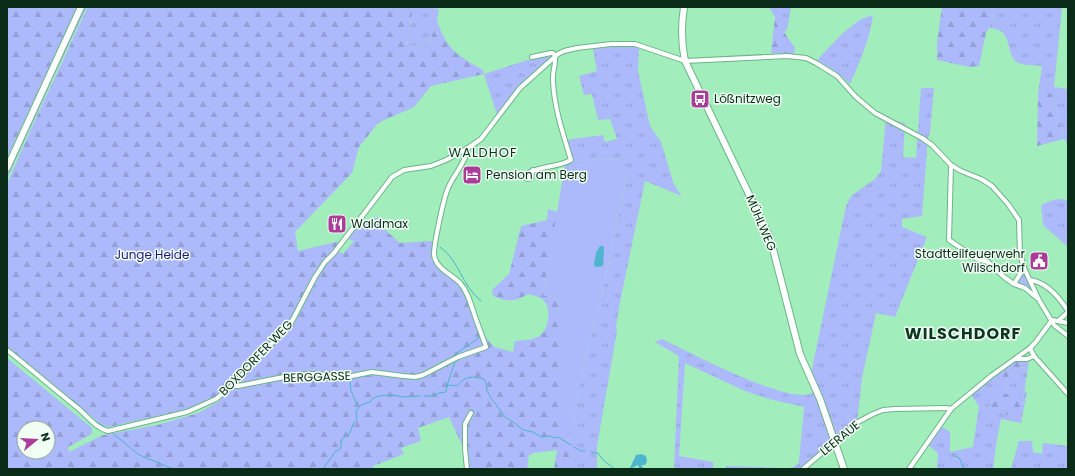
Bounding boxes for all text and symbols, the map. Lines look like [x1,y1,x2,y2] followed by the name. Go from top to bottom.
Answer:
[689,88,711,110] bus stop icon: Lößnitzweg
[714,90,781,107] place label: Lößnitzweg
[448,143,518,162] district label: WALDHOF
[461,164,483,186] hotel icon: Pension am Berg
[486,166,587,183] place label: Pension am Berg
[742,192,781,253] street label: MÜHLWEG
[326,213,348,235] restaurant icon: Waldmax
[351,215,408,232] place label: Waldmax
[915,245,1026,276] place label: Stadtteilfeuerwehr Wilschdorf
[115,246,189,263] park label: Junge Heide
[1028,250,1050,272] public building icon: Stadtteilfeuerwehr Wilschdorf
[215,316,296,399] street label: BOXDORFER WEG
[905,322,1021,345] district label: WILSCHDORF
[283,367,351,386] street label: BERGGASSE
[816,416,863,459] street label: LEERAUE
[16,420,56,460] north arrow
[37,430,54,443] text: N

